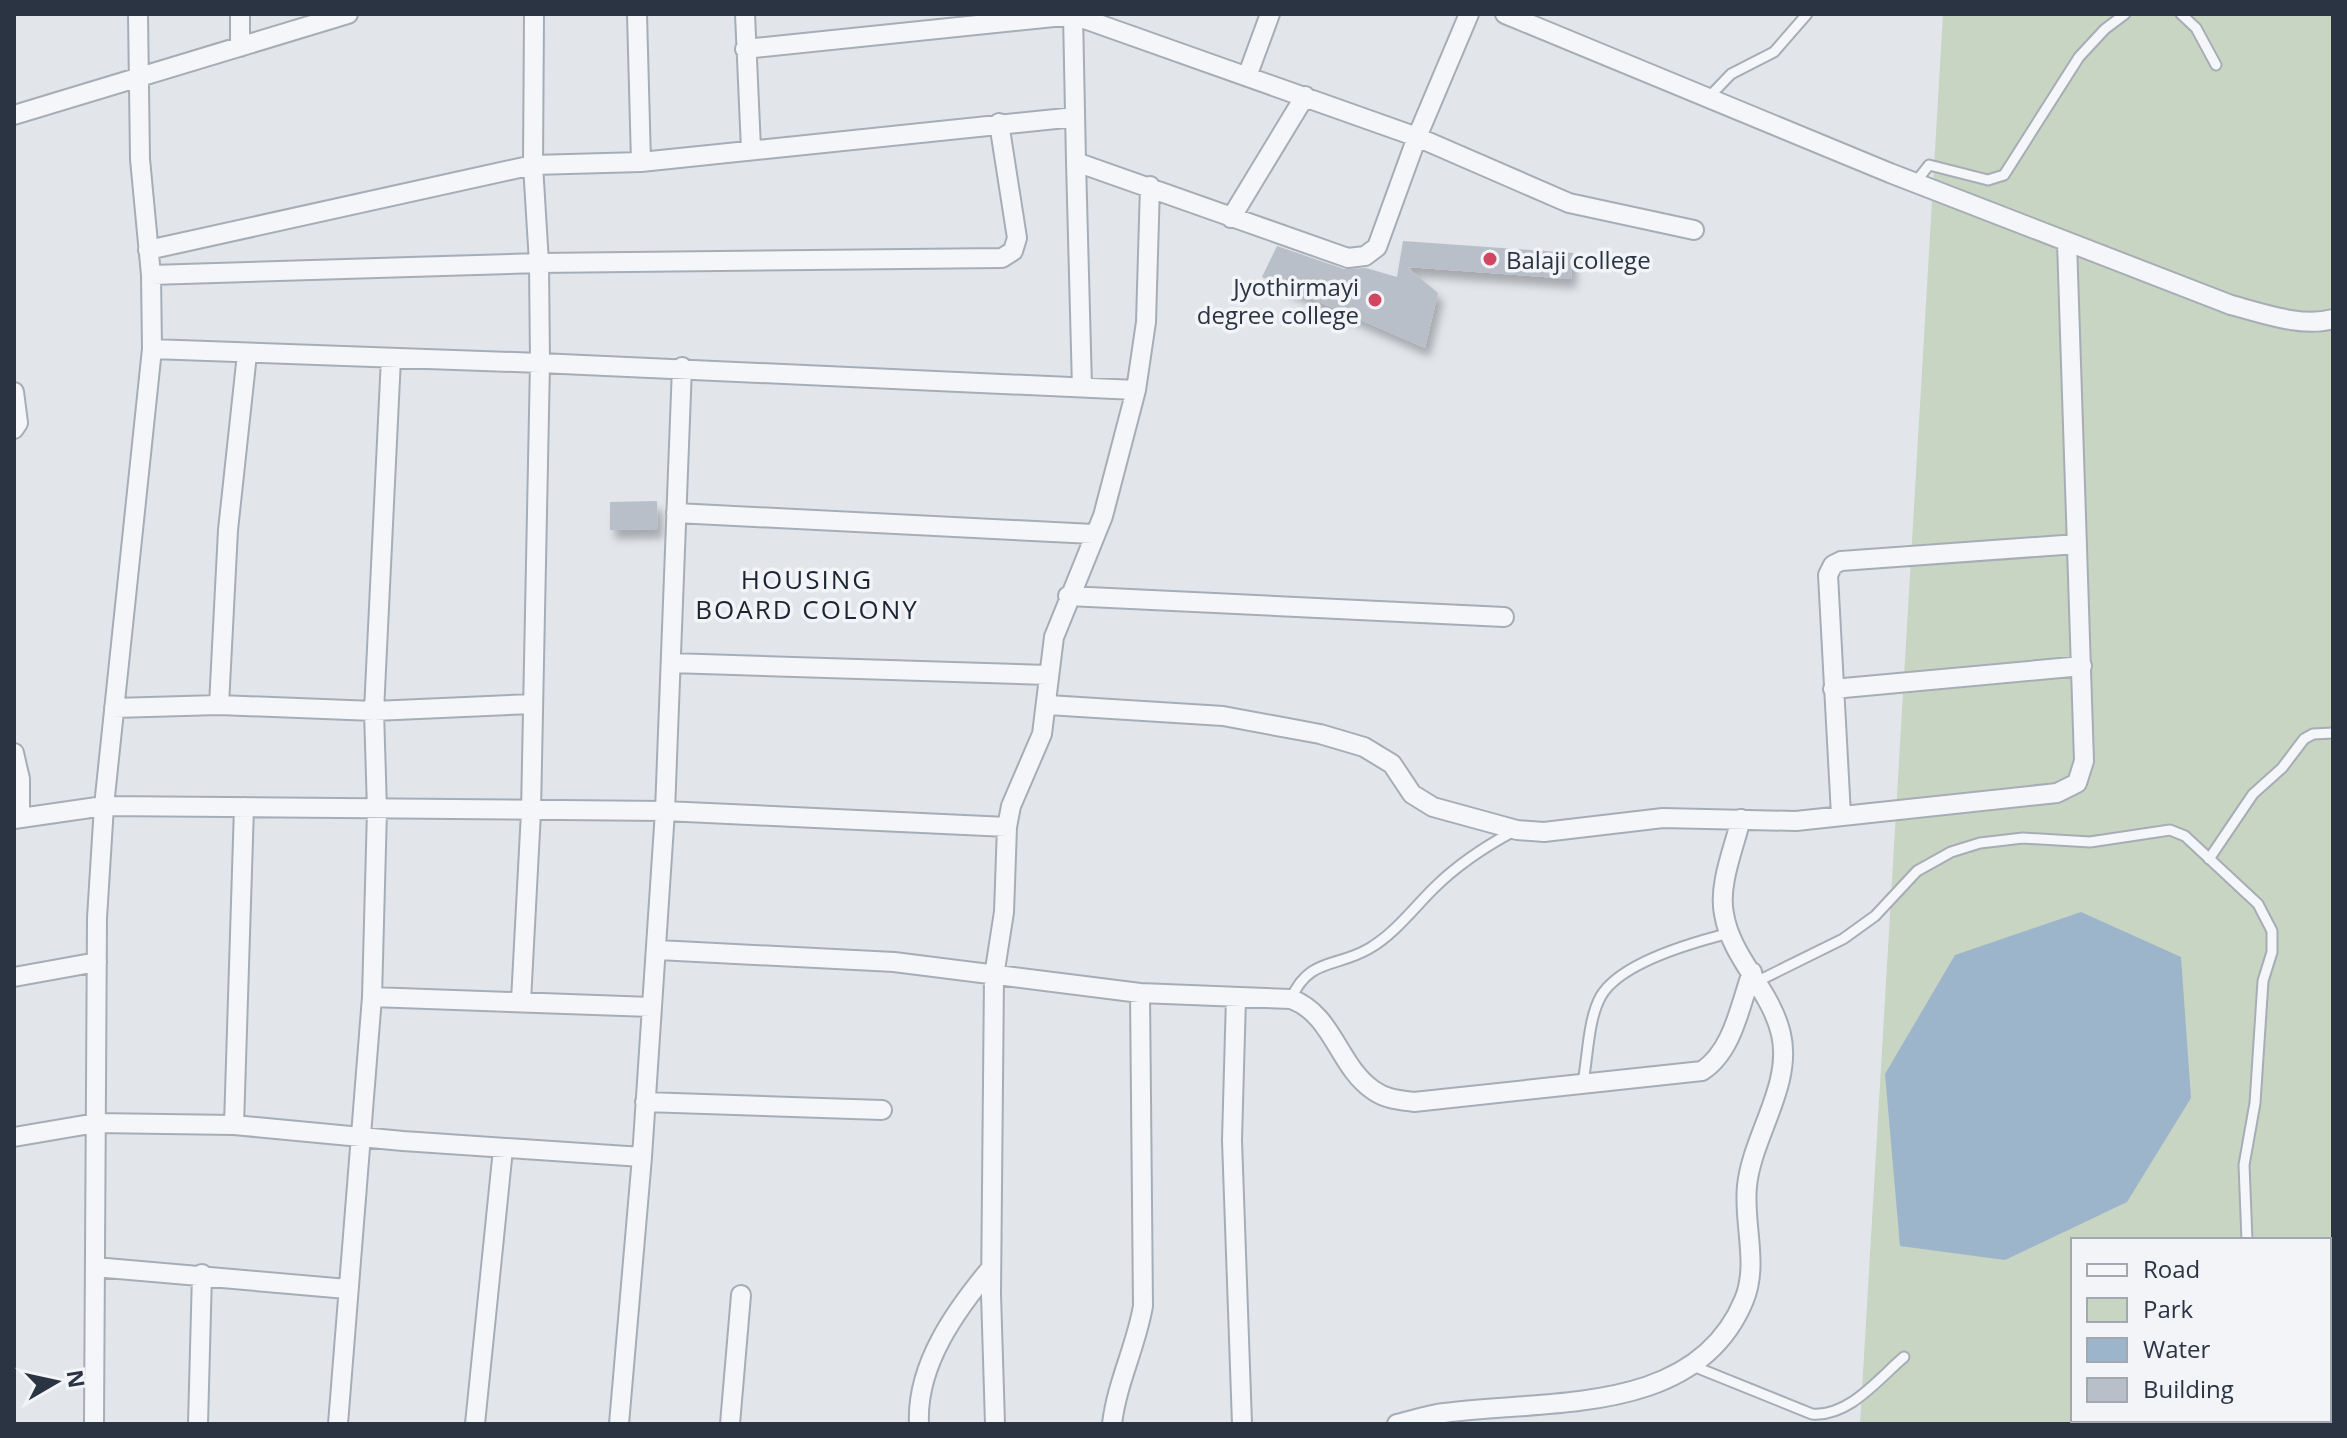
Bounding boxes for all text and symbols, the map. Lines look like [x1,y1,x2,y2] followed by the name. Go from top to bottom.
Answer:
[1506,243,1651,276] place label: Balaji college
[1481,250,1499,268] marker: Balaji college
[1197,270,1359,331] place label: Jyothirmayi degree college
[1366,291,1384,309] marker: Jyothirmayi degree college
[695,561,919,627] district label: HOUSING BOARD COLONY
[2071,1238,2331,1422] legend
[2143,1252,2200,1285] text: Road
[2143,1292,2194,1325] text: Park
[2143,1332,2211,1365] text: Water
[16,1342,96,1422] north arrow
[61,1368,93,1390] text: N
[2143,1372,2234,1405] text: Building

